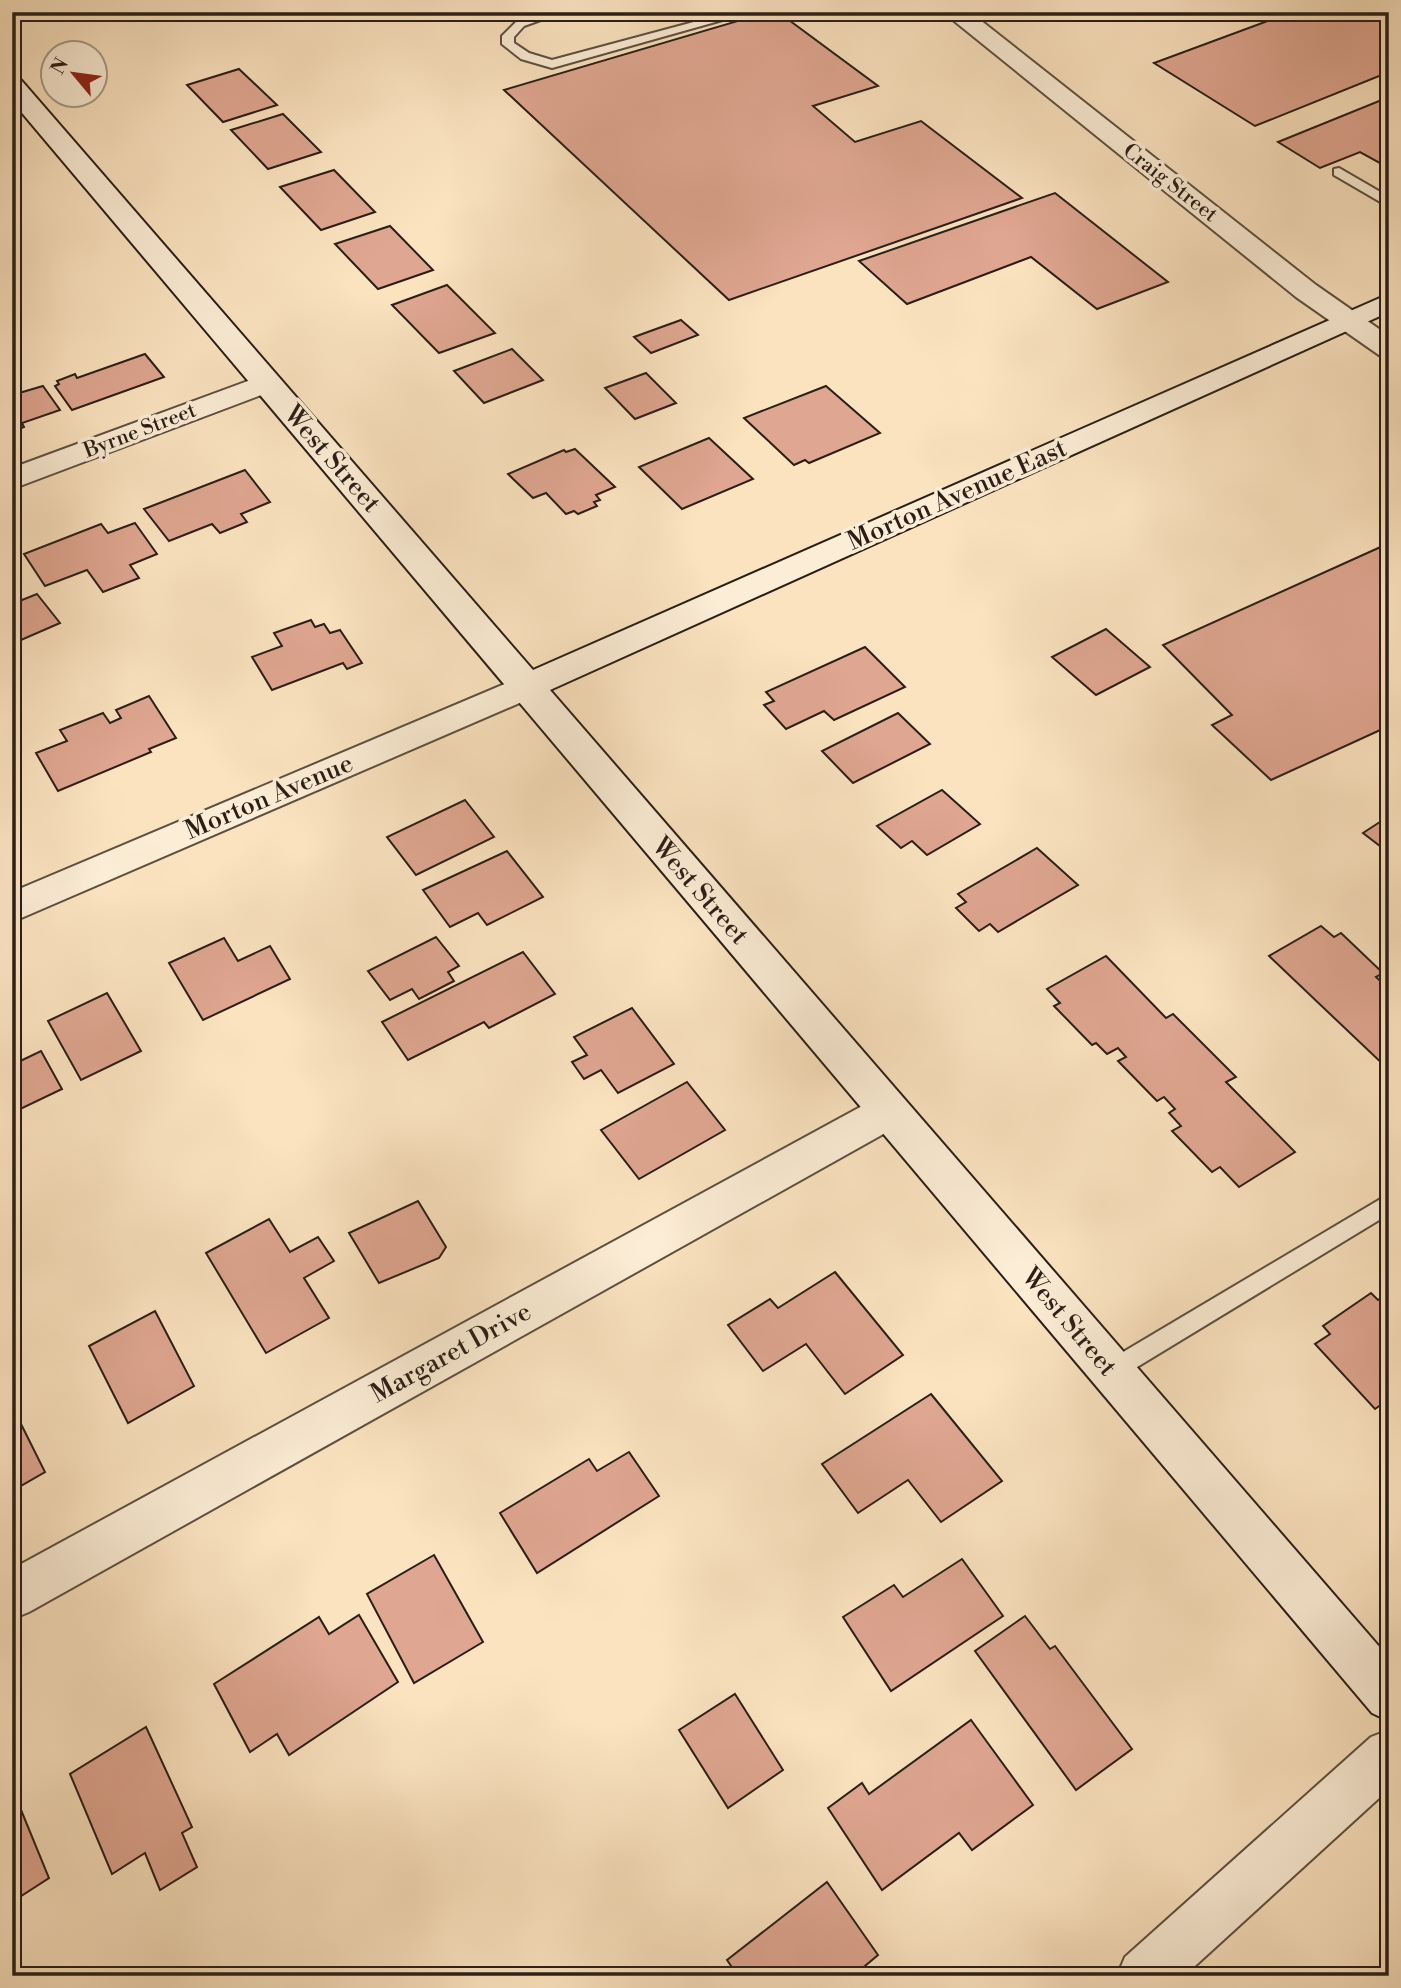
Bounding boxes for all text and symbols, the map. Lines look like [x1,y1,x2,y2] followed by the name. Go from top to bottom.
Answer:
[38,38,108,108] north arrow
[46,54,74,79] text: N
[1117,138,1223,228] street label: Craig Street
[79,397,200,465] street label: Byrne Street
[276,398,387,519] street label: West Street
[842,432,1072,558] street label: Morton Avenue East
[180,747,358,847] street label: Morton Avenue
[644,830,755,951] street label: West Street
[1014,1260,1124,1383] street label: West Street
[365,1296,537,1410] street label: Margaret Drive

